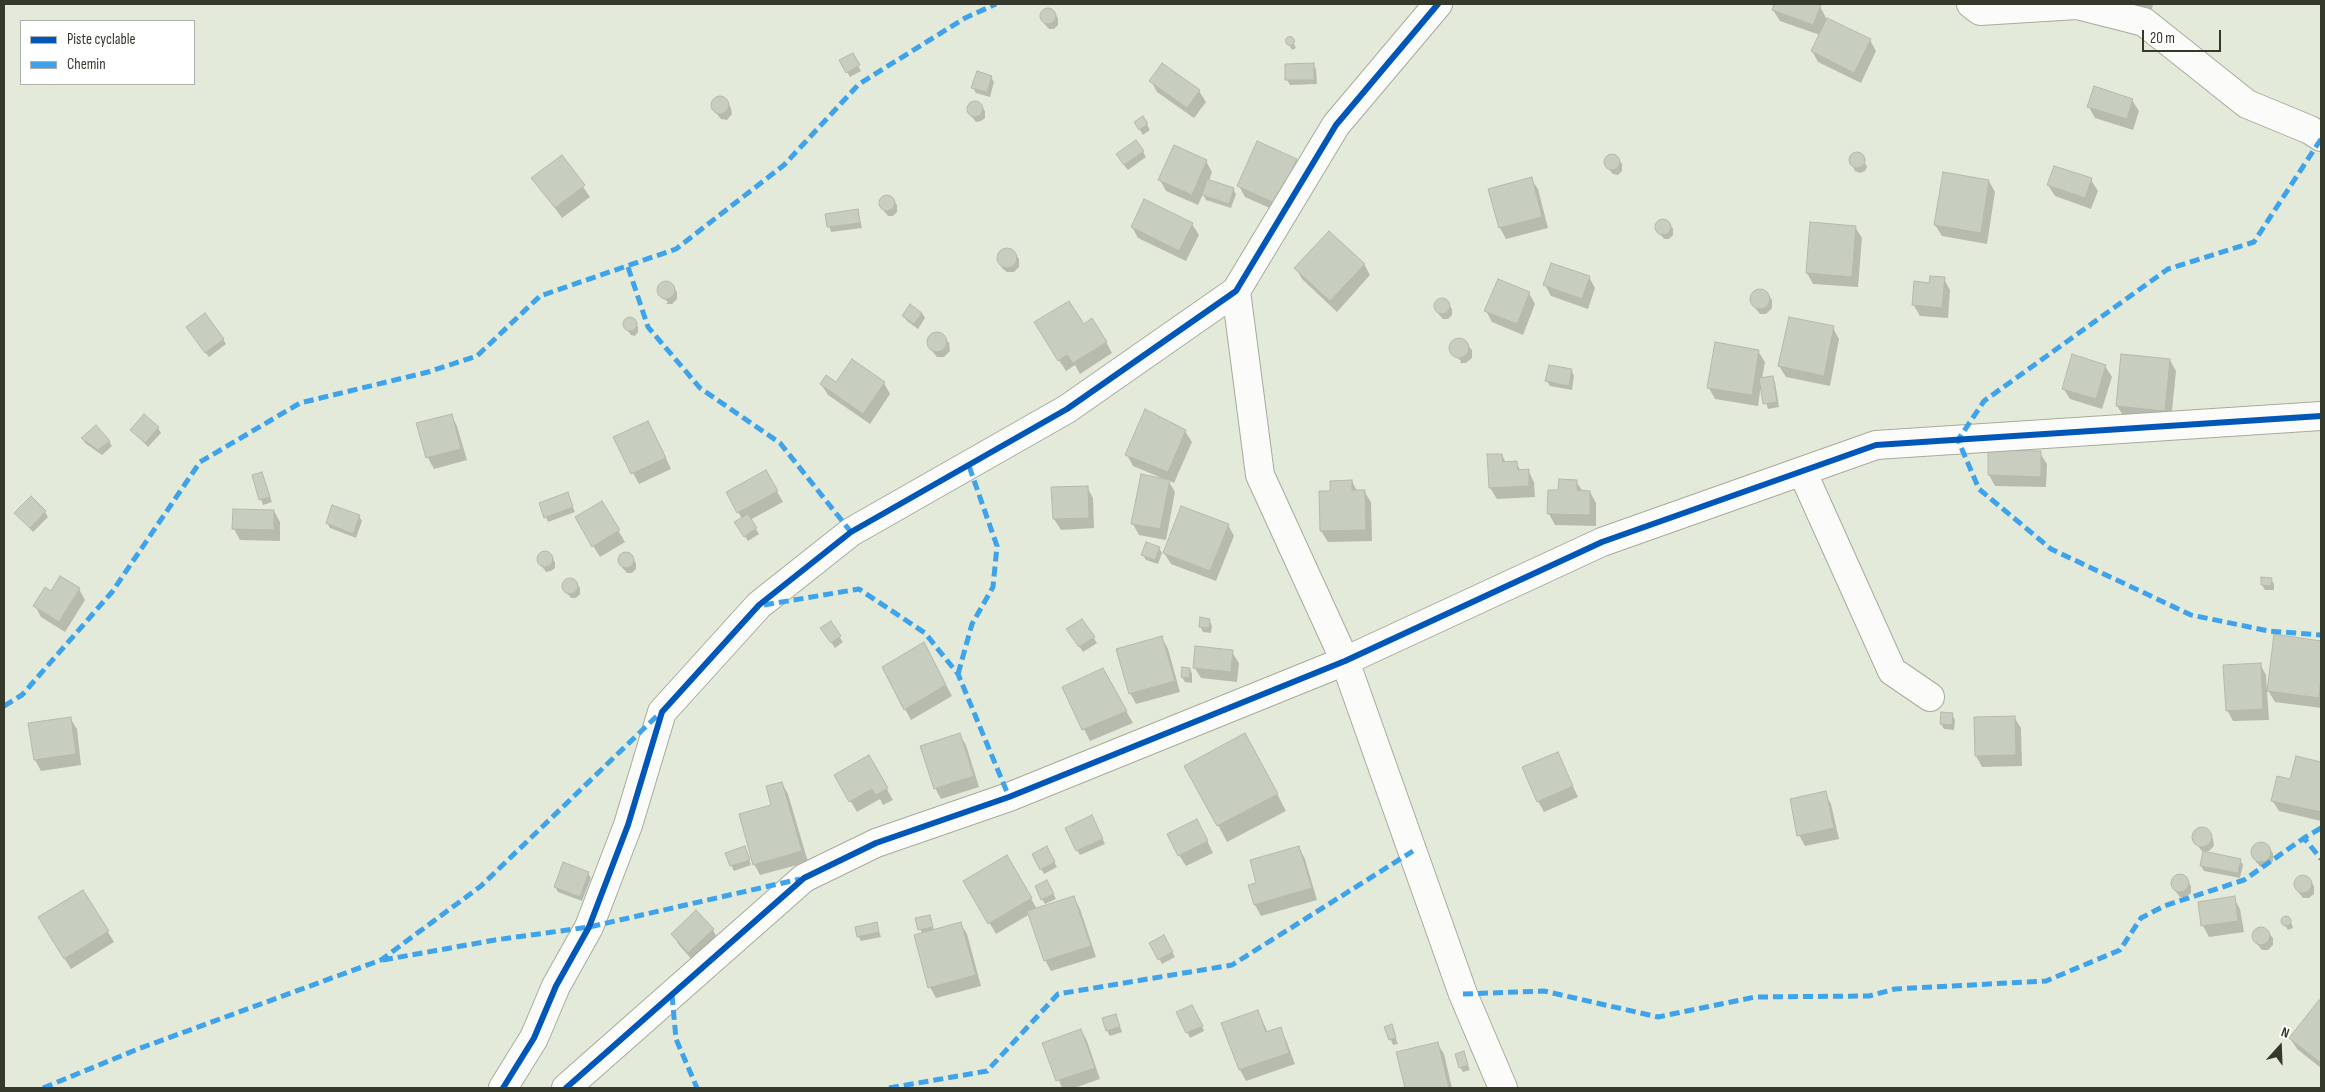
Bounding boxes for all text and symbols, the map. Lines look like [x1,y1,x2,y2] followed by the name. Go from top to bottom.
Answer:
[20,20,195,85] legend
[2145,20,2224,52] scale bar
[2150,29,2175,48] text: 20 m
[67,30,136,49] text: Piste cyclable
[67,55,106,74] text: Chemin
[2255,1022,2305,1072] north arrow
[2279,1023,2292,1042] text: N

